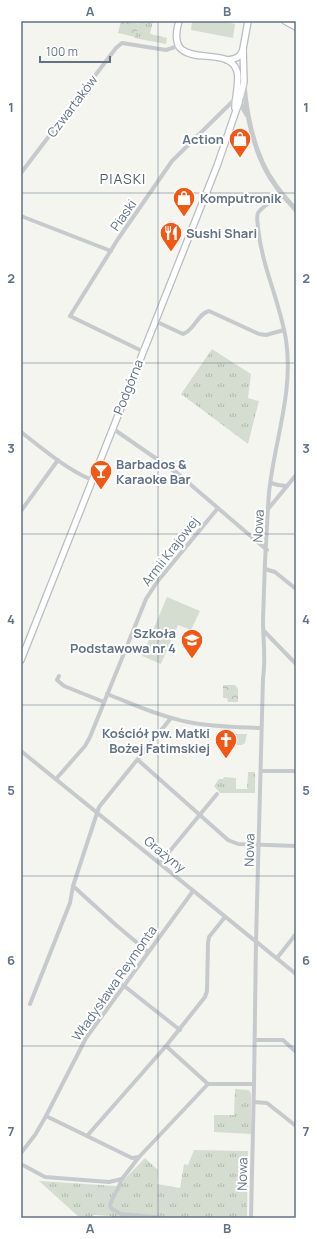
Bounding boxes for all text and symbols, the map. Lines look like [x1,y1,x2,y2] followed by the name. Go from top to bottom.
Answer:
[86,2,95,20] text: A
[223,2,231,20] text: B
[40,38,110,64] scale bar
[46,43,78,60] text: 100 m
[43,71,101,141] street label: Czwartaków
[8,98,14,116] text: 1
[303,98,309,116] text: 1
[227,126,253,159] shop icon: Action
[182,130,224,148] place label: Action
[100,169,146,188] district label: PIASKI
[171,185,197,218] shop icon: Komputronik
[200,189,282,207] place label: Komputronik
[106,196,140,234] street label: Piaski
[158,220,184,253] restaurant icon: Sushi Shari
[186,224,257,242] place label: Sushi Shari
[7,269,15,287] text: 2
[302,269,310,287] text: 2
[109,357,147,417] street label: Podgórna
[7,439,15,457] text: 3
[302,439,310,457] text: 3
[116,455,191,488] place label: Barbados & Karaoke Bar
[88,458,114,491] bar icon: Barbados & Karaoke Bar
[248,509,268,543] street label: Nowa
[137,513,203,589] street label: Armii Krajowej
[7,610,15,628] text: 4
[302,610,310,628] text: 4
[70,624,176,657] place label: Szkoła Podstawowa nr 4
[179,627,205,660] school or university icon: Szkoła Podstawowa nr 4
[102,724,210,757] place label: Kościół pw. Matki Bożej Fatimskiej
[213,727,239,760] church icon: Kościół pw. Matki Bożej Fatimskiej
[7,781,15,799] text: 5
[302,781,310,799] text: 5
[140,832,190,876] street label: Grażyny
[240,833,258,867] street label: Nowa
[67,922,161,1044] street label: Władysława Reymonta
[7,951,15,969] text: 6
[302,951,310,969] text: 6
[8,1122,15,1140] text: 7
[303,1122,310,1140] text: 7
[233,1157,251,1191] street label: Nowa
[86,1219,95,1237] text: A
[223,1219,231,1237] text: B

